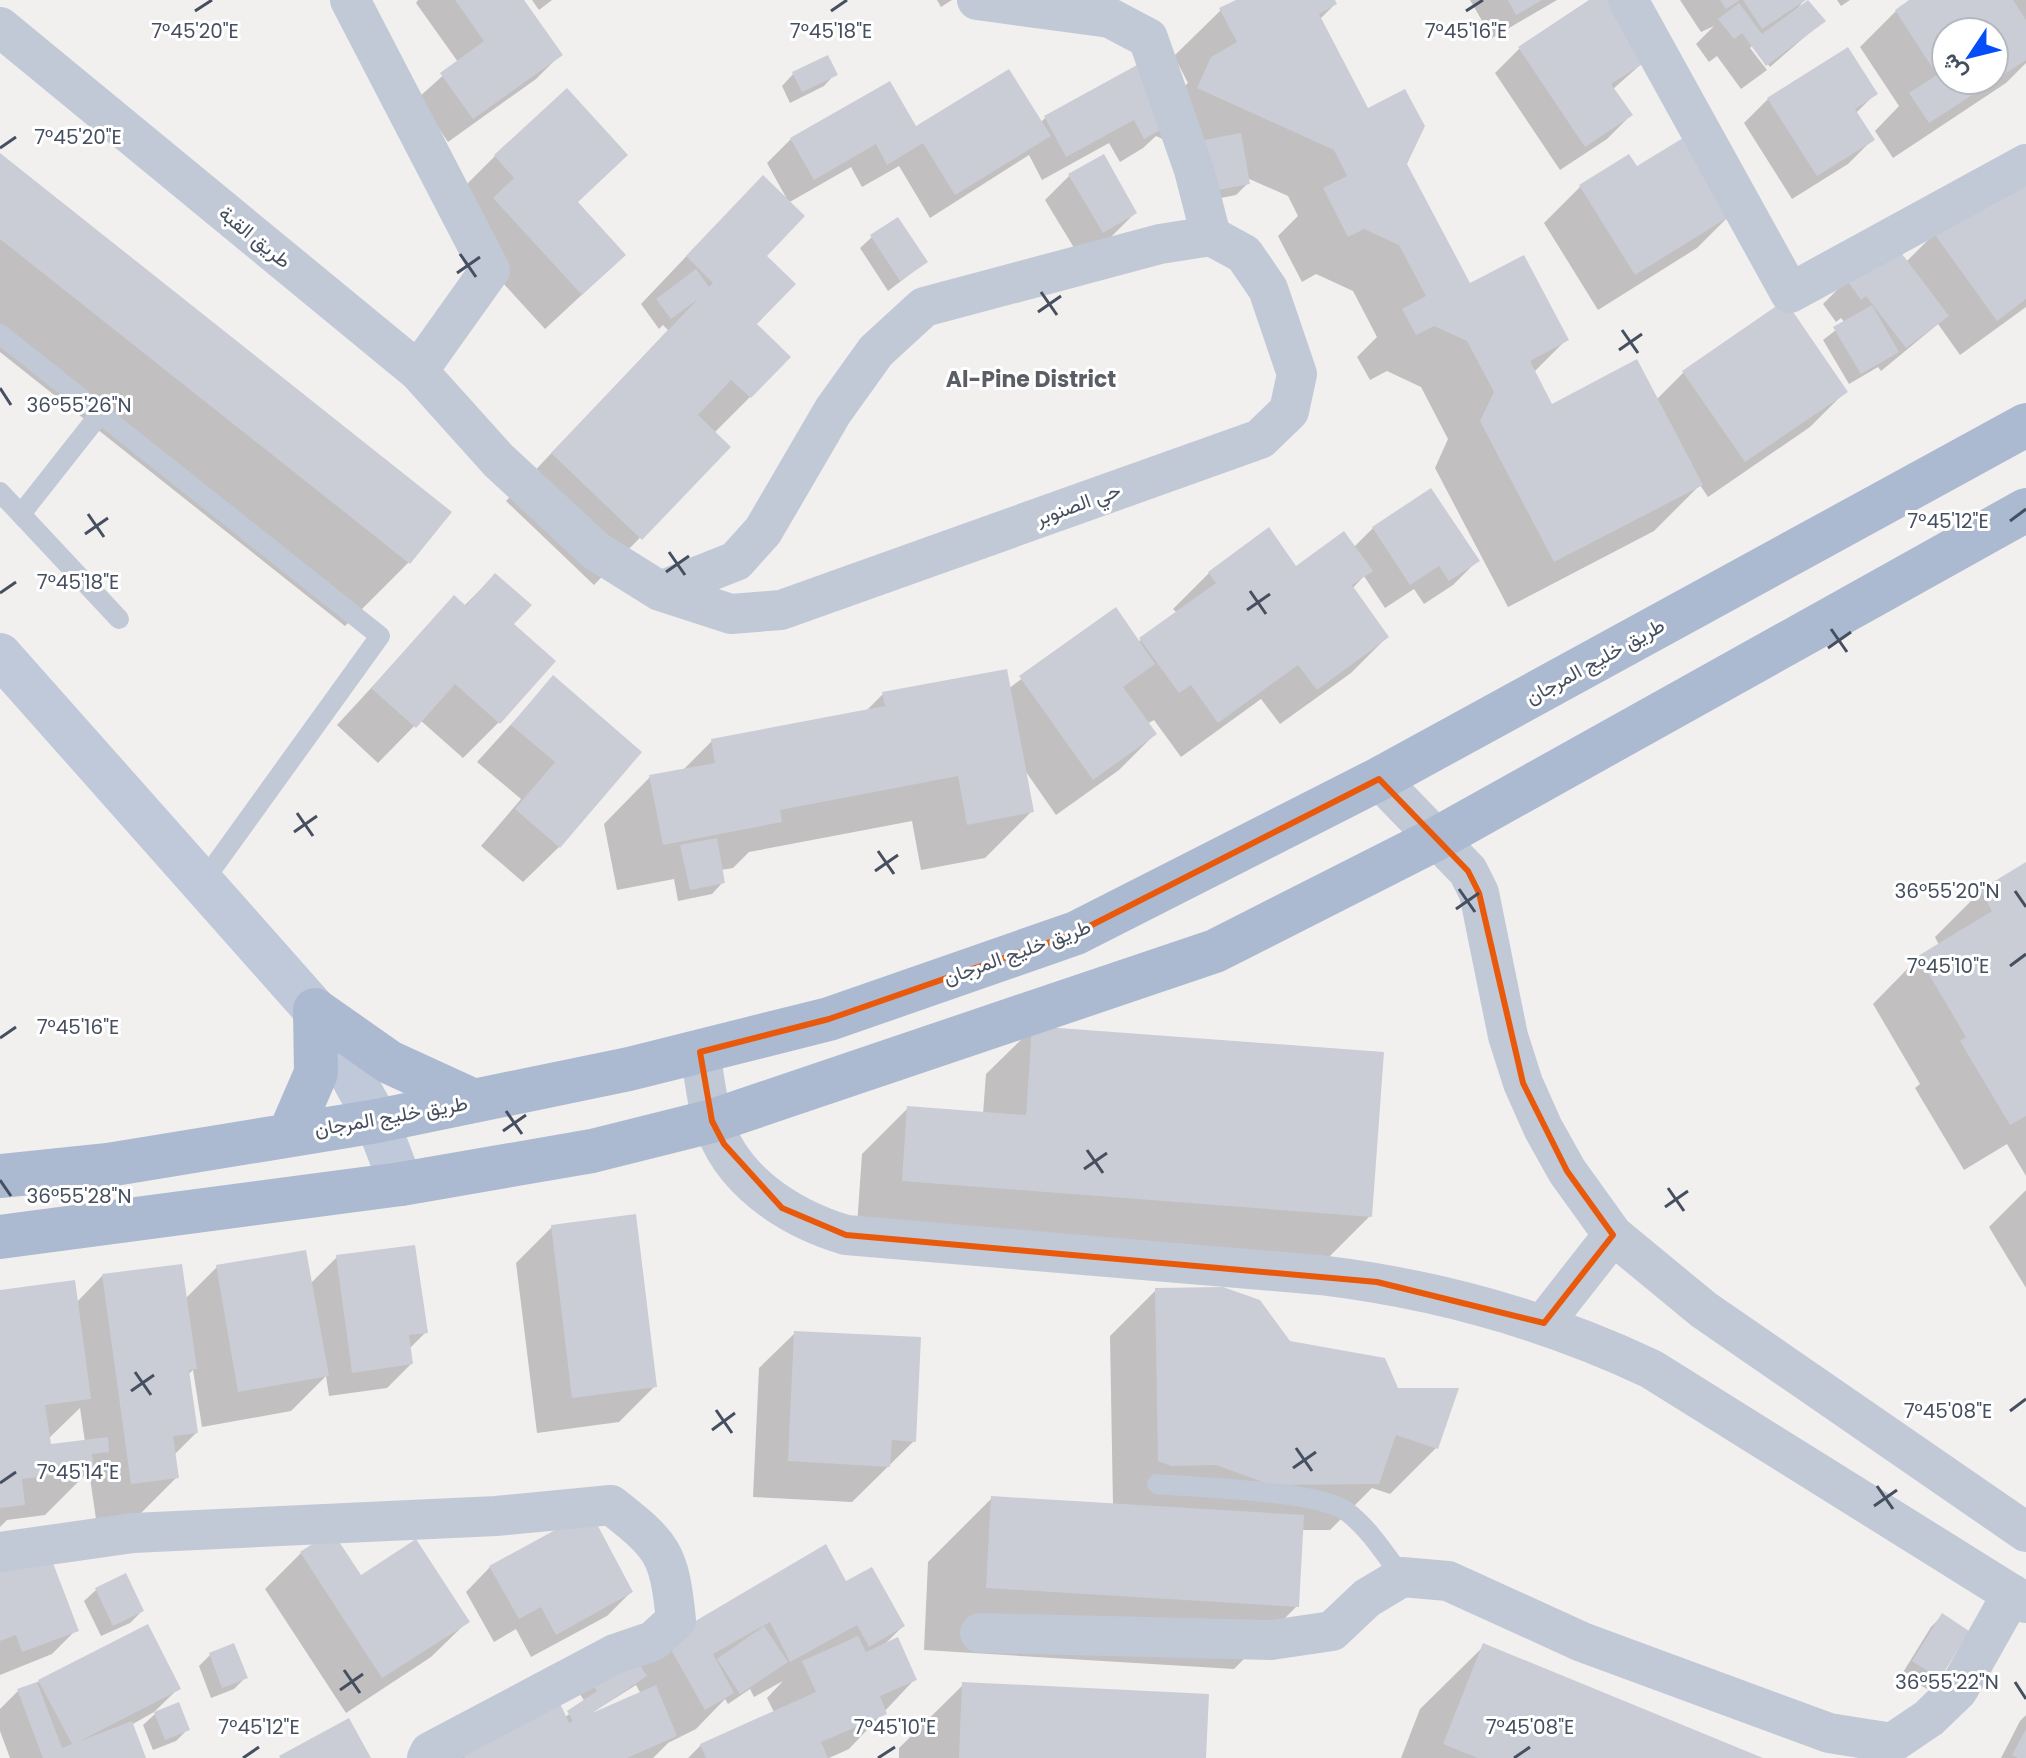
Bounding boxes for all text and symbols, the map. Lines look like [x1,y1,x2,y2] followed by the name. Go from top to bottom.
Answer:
[1930,16,2010,96] north arrow
[151,17,239,45] text: 7°45'20"E
[790,17,872,45] text: 7°45'18"E
[1425,17,1507,45] text: 7°45'16"E
[1934,47,1974,87] text: ش
[34,123,122,151] text: 7°45'20"E
[213,199,297,275] street label: طريق القبة
[946,364,1116,395] district label: Al-Pine District
[26,391,132,419] text: 36°55'26"N
[1031,476,1125,535] street label: حي الصنوبر
[1907,507,1989,535] text: 7°45'12"E
[37,568,119,596] text: 7°45'18"E
[1520,611,1670,711] street label: طريق خليج المرجان
[1895,877,1999,905] text: 36°55'20"N
[939,912,1095,992] street label: طريق خليج المرجان
[1907,952,1989,980] text: 7°45'10"E
[37,1013,119,1041] text: 7°45'16"E
[312,1089,470,1143] street label: طريق خليج المرجان
[27,1182,132,1210] text: 36°55'28"N
[1904,1397,1992,1425] text: 7°45'08"E
[37,1458,119,1486] text: 7°45'14"E
[1895,1668,1999,1696] text: 36°55'22"N
[218,1713,300,1741] text: 7°45'12"E
[854,1713,936,1741] text: 7°45'10"E
[1486,1713,1574,1741] text: 7°45'08"E

